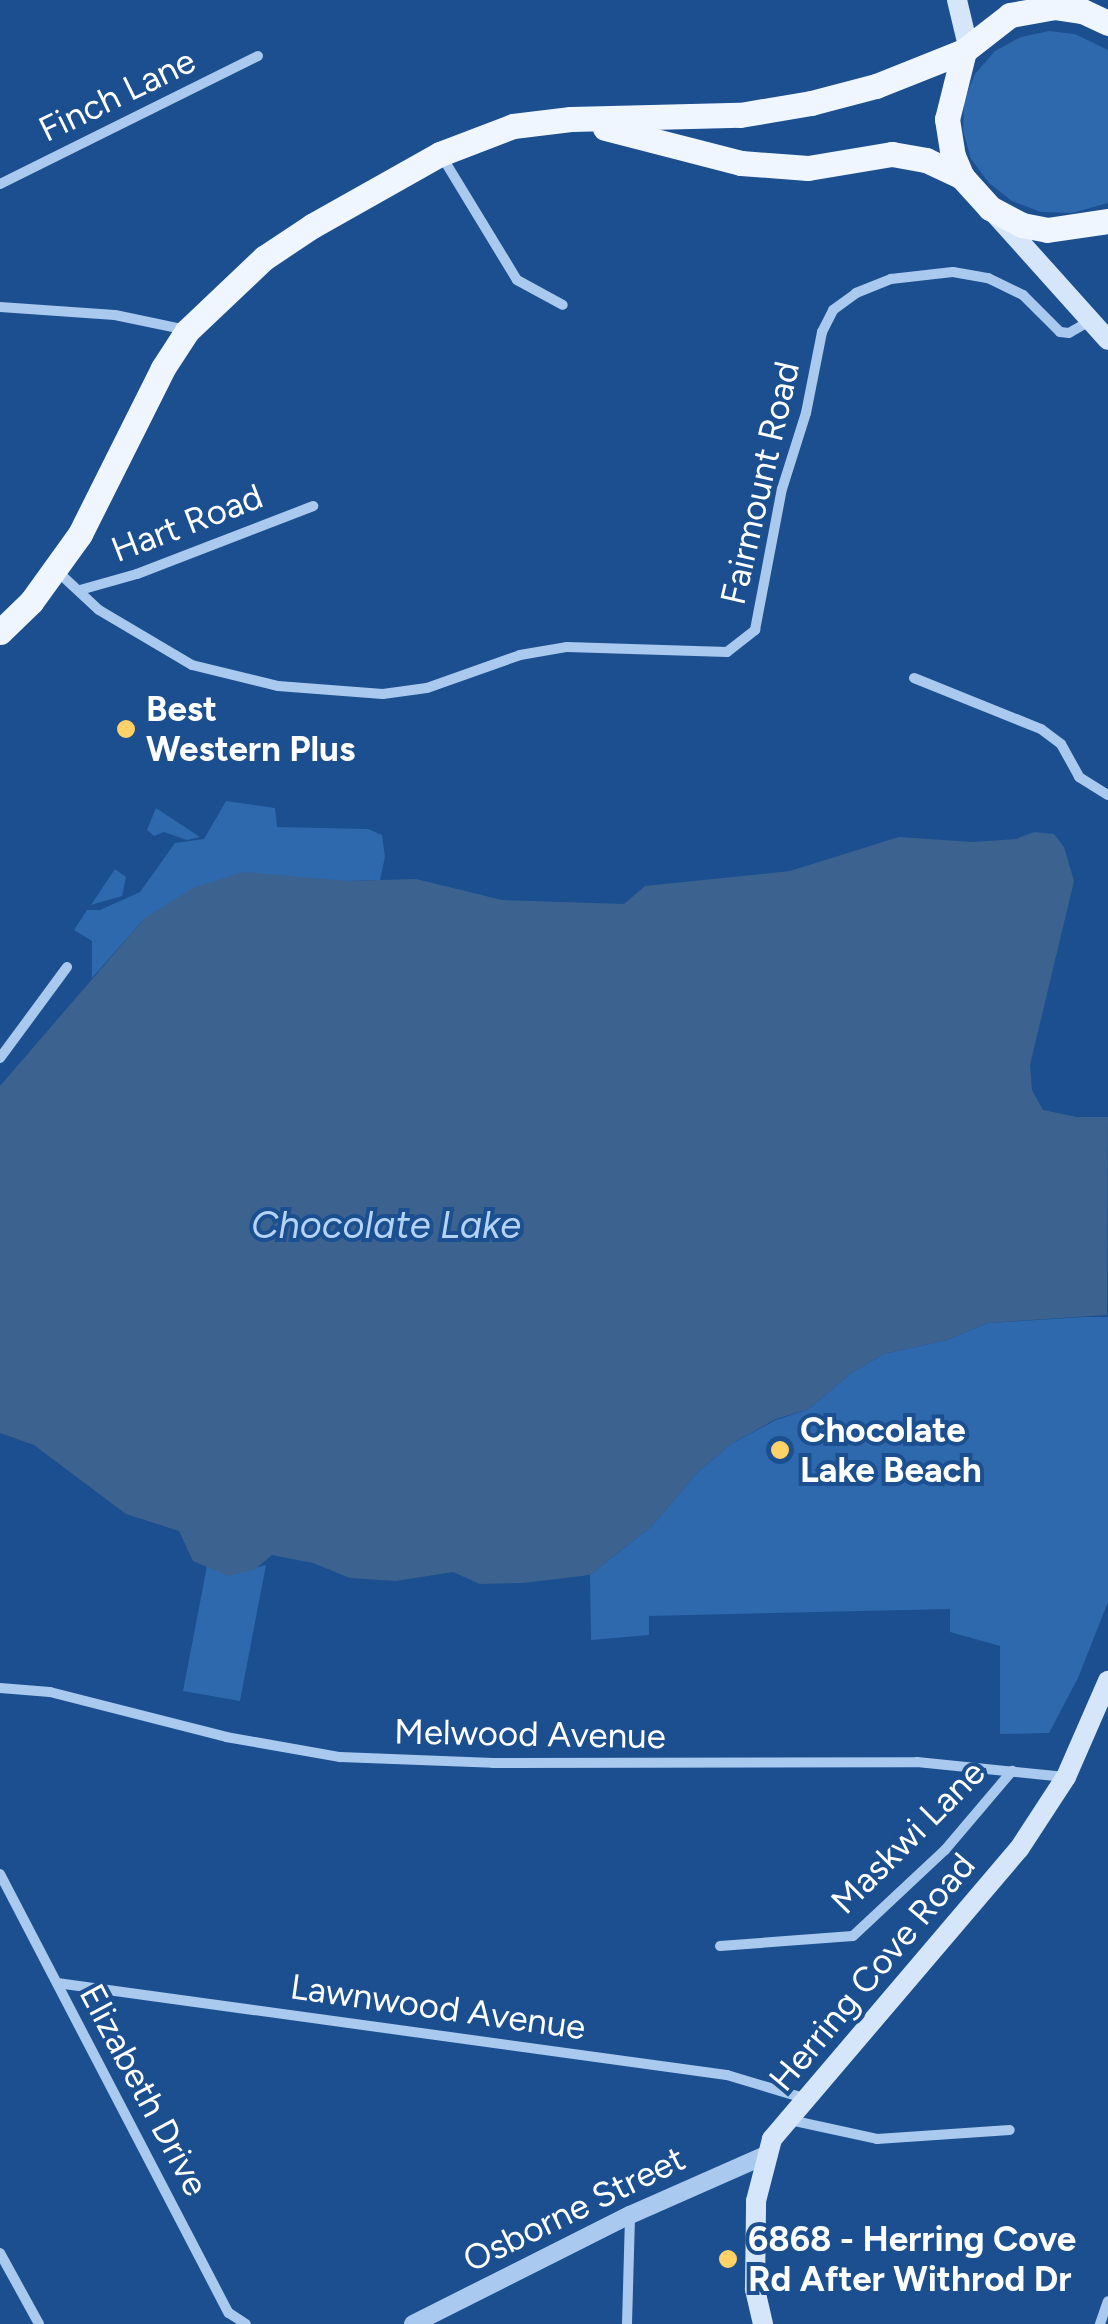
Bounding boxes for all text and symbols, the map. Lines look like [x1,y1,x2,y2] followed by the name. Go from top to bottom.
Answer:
[32,39,202,151] street label: Finch Lane
[712,357,808,609] street label: Fairmount Road
[106,475,268,571] street label: Hart Road
[146,688,355,770] place label: Best Western Plus
[115,718,137,740] marker: Best Western Plus
[251,1203,521,1249] water label: Chocolate Lake
[800,1409,982,1491] place label: Chocolate Lake Beach
[769,1439,791,1461] marker: Chocolate Lake Beach
[394,1711,666,1757] street label: Melwood Avenue
[823,1752,993,1922] street label: Maskwi Lane
[760,1845,984,2099] street label: Herring Cove Road
[288,1965,588,2049] street label: Lawnwood Avenue
[71,1977,217,2203] street label: Elizabeth Drive
[456,2137,692,2281] street label: Osborne Street
[748,2218,1076,2300] place label: 6868 - Herring Cove Rd After Withrod Dr
[717,2248,739,2270] marker: 6868 - Herring Cove Rd After Withrod Dr

